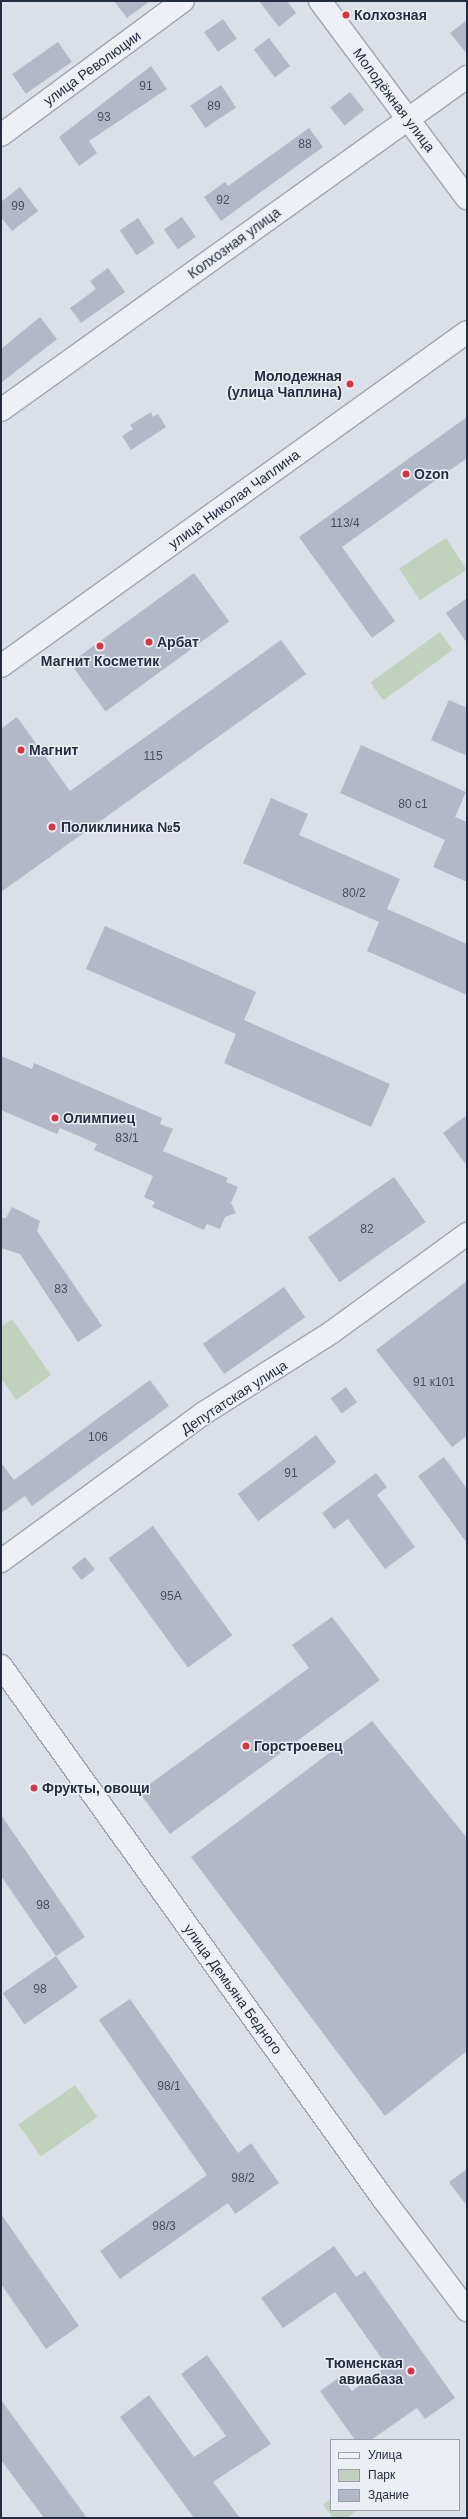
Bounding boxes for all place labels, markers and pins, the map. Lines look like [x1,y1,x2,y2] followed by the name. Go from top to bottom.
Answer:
[354,7,427,23] place label: Колхозная
[341,10,351,20] marker: Колхозная
[227,368,342,400] place label: Молодежная (улица Чаплина)
[345,379,355,389] marker: Молодежная (улица Чаплина)
[414,466,449,482] place label: Ozon
[401,469,411,479] marker: Ozon
[157,634,199,650] place label: Арбат
[144,637,154,647] marker: Арбат
[95,641,105,651] marker: Магнит Косметик
[41,653,159,669] place label: Магнит Косметик
[29,742,78,758] place label: Магнит
[16,745,26,755] marker: Магнит
[61,819,181,835] place label: Поликлиника №5
[46,821,58,833] marker: Поликлиника №5
[63,1110,135,1126] place label: Олимпиец
[50,1113,60,1123] marker: Олимпиец
[254,1738,343,1754] place label: Горстроевец
[241,1741,251,1751] marker: Горстроевец
[42,1780,150,1796] place label: Фрукты, овощи
[29,1783,39,1793] marker: Фрукты, овощи
[326,2355,403,2388] place label: Тюменская авиабаза
[406,2366,416,2376] marker: Тюменская авиабаза

